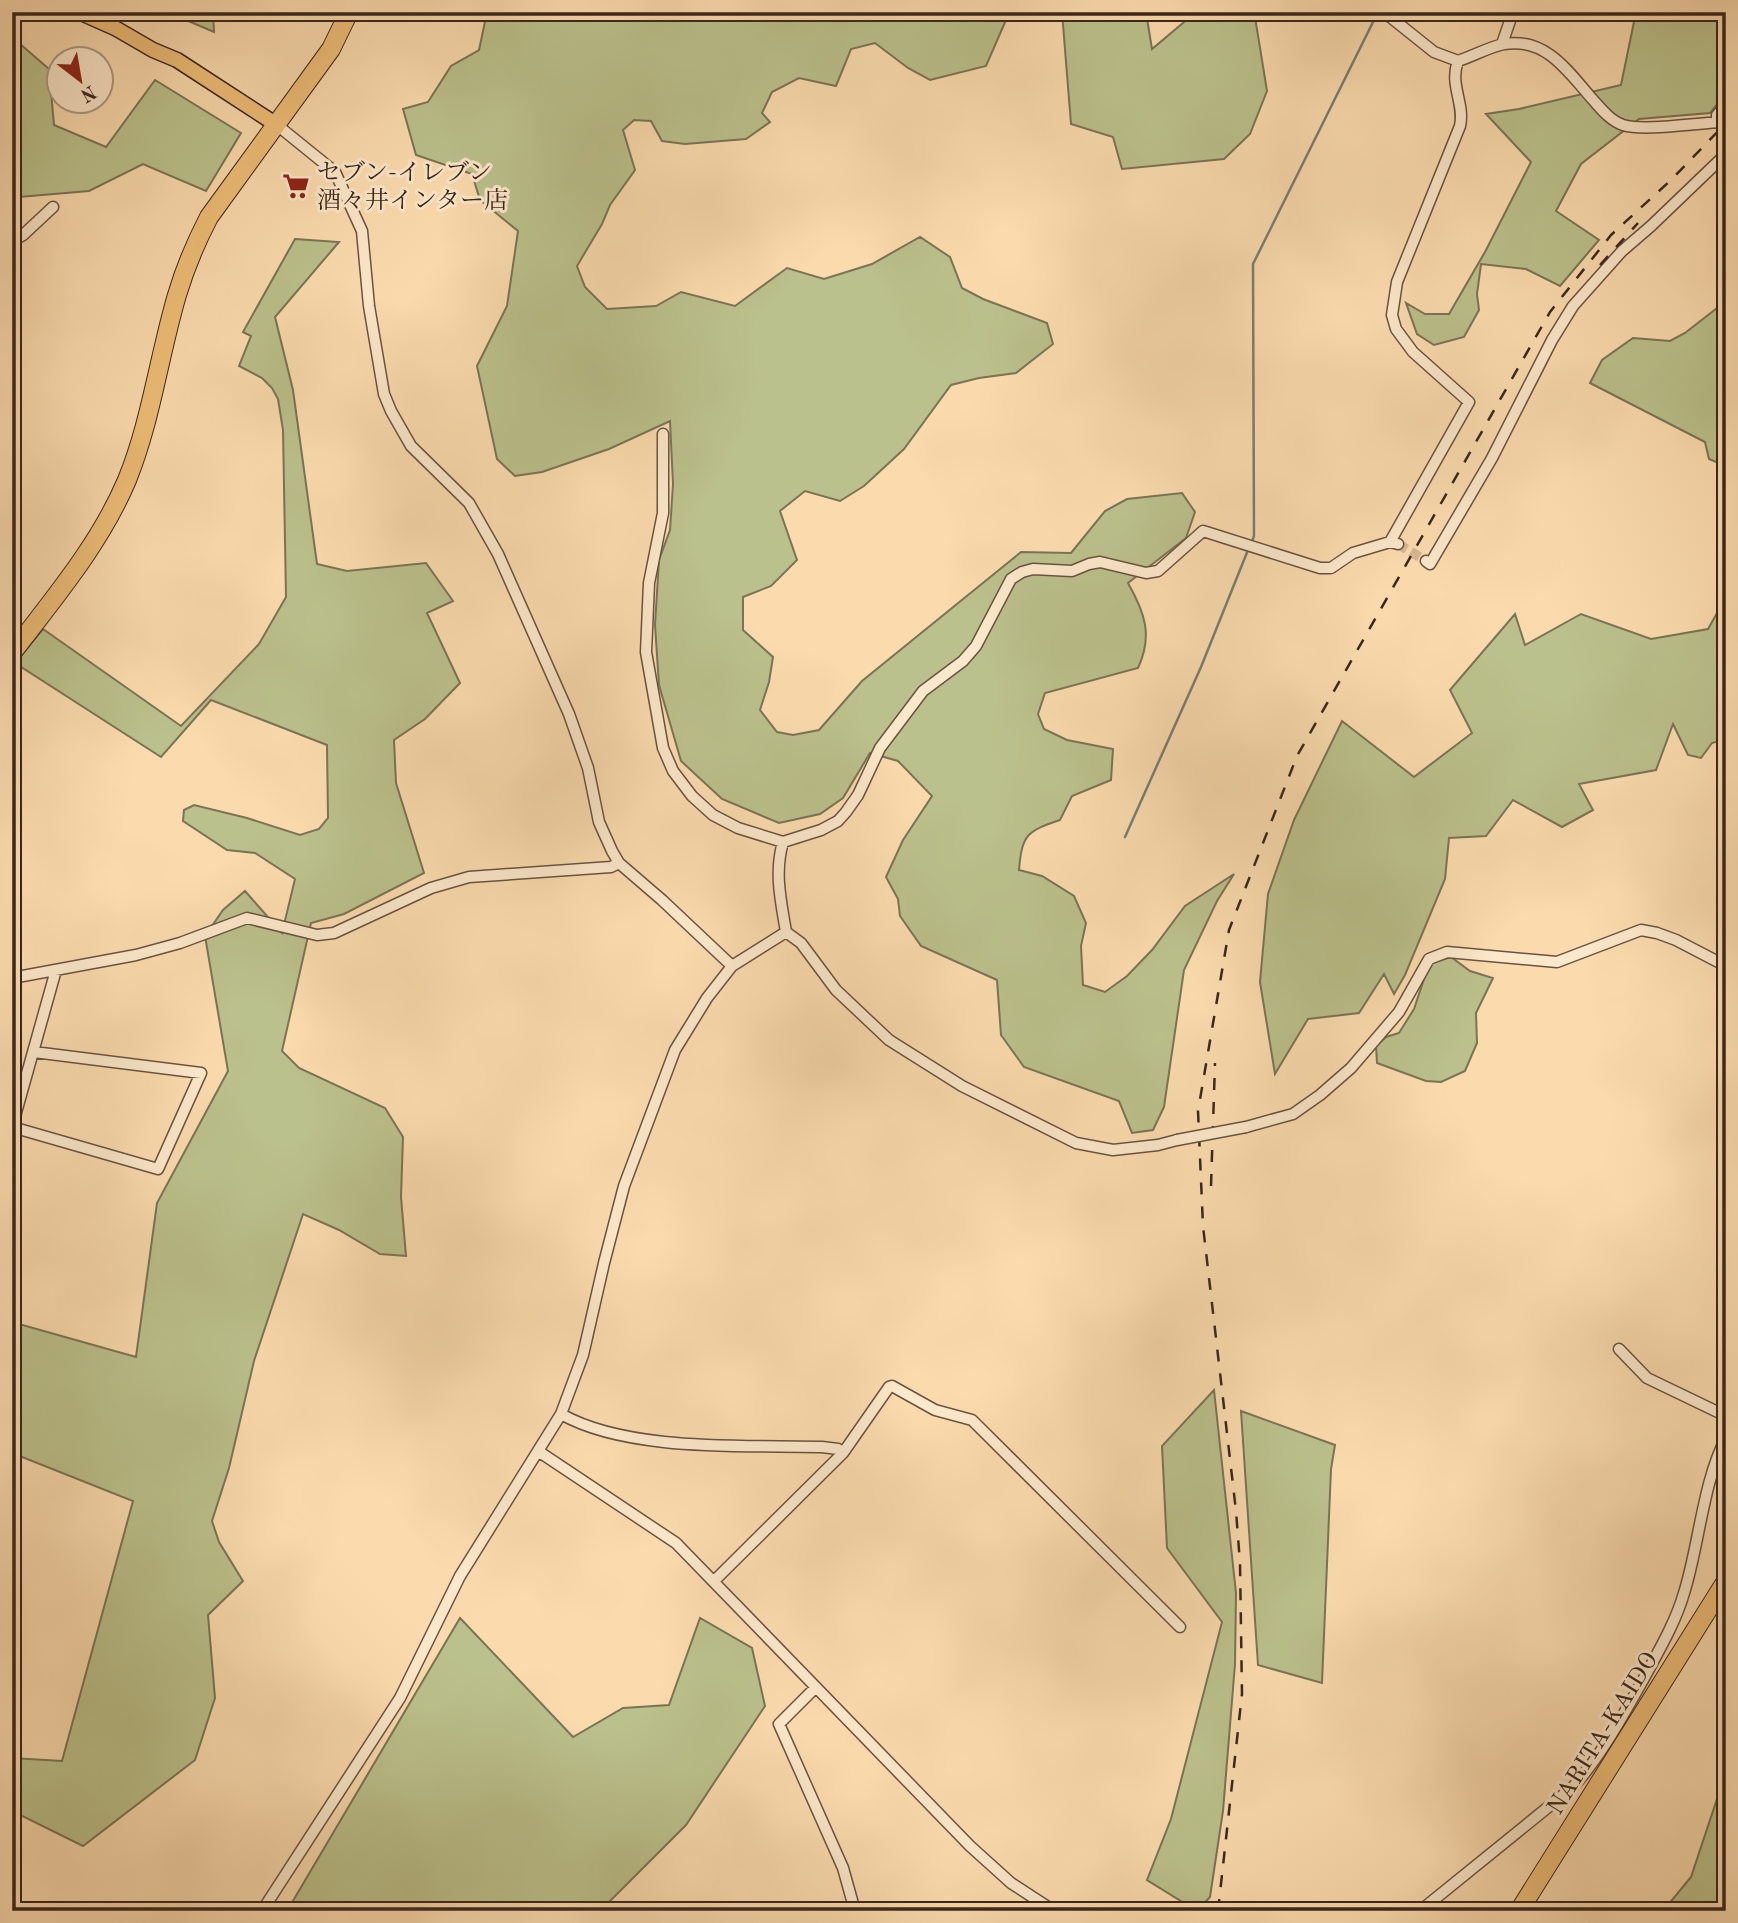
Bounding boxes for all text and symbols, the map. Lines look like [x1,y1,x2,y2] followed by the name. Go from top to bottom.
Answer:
[46,46,116,116] north arrow
[76,81,99,105] text: N
[317,160,508,214] place label: セブン-イレブン 酒々井インター店
[281,171,311,201] supermarket icon: セブン-イレブン 酒々井インター店
[1544,1649,1663,1820] street label: NARITA-KAIDO

